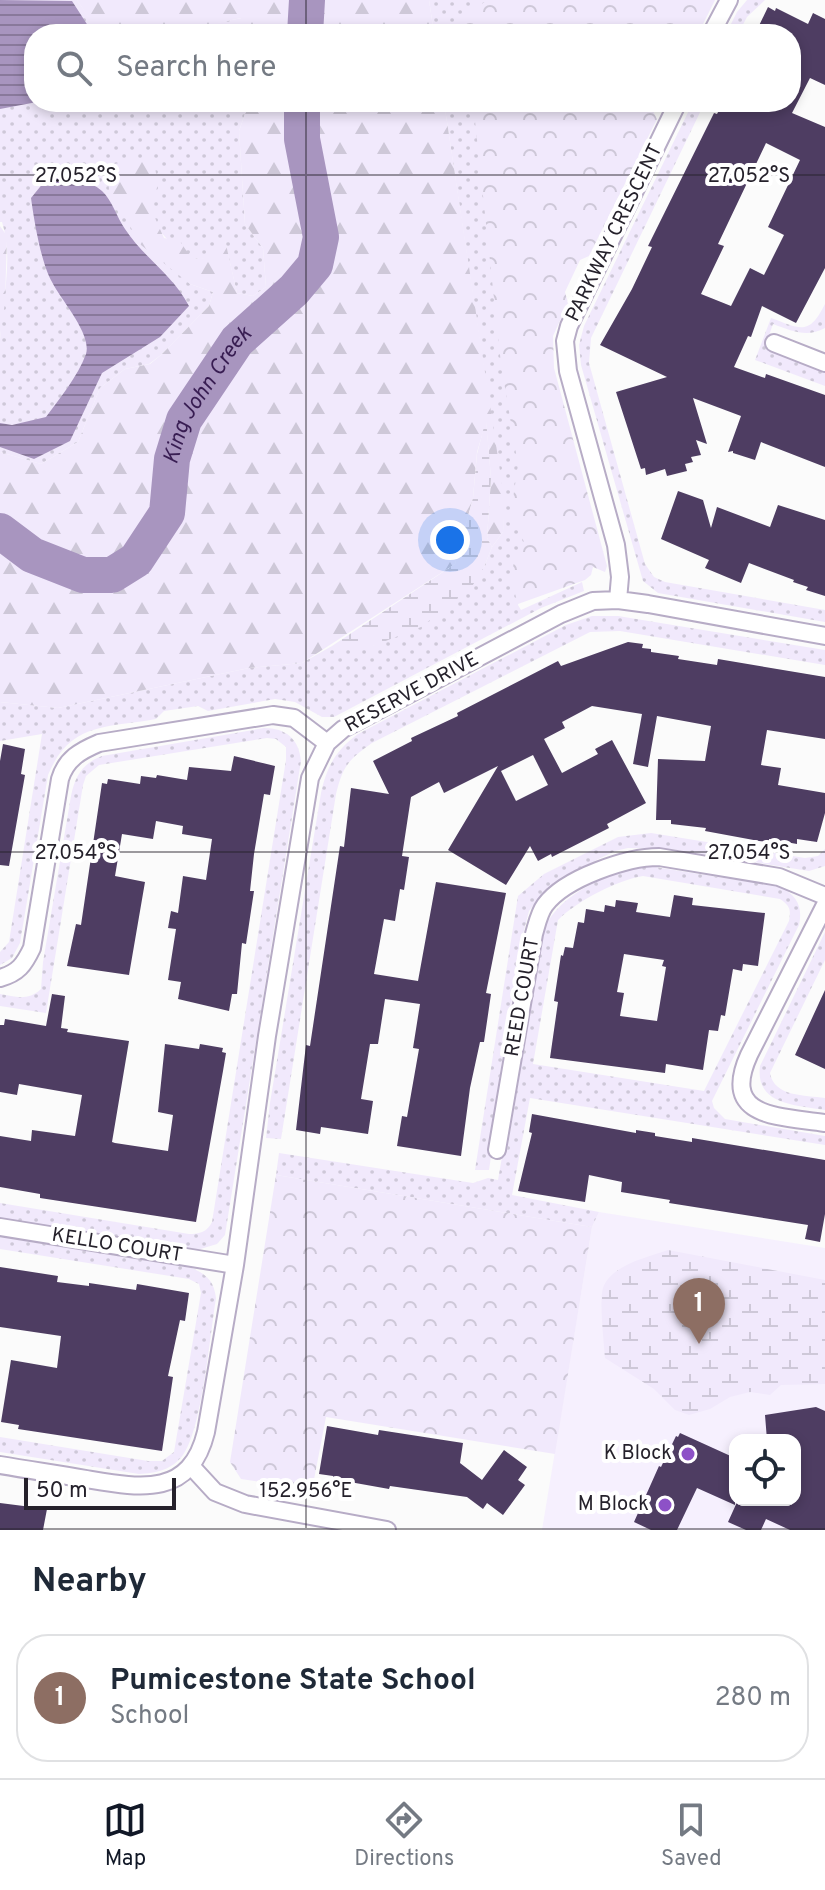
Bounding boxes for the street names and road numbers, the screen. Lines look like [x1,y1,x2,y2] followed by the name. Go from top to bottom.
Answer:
[561,140,669,326] street label: PARKWAY CRESCENT
[341,647,483,739] street label: RESERVE DRIVE
[500,935,546,1059] street label: REED COURT
[50,1223,184,1269] street label: KELLO COURT

